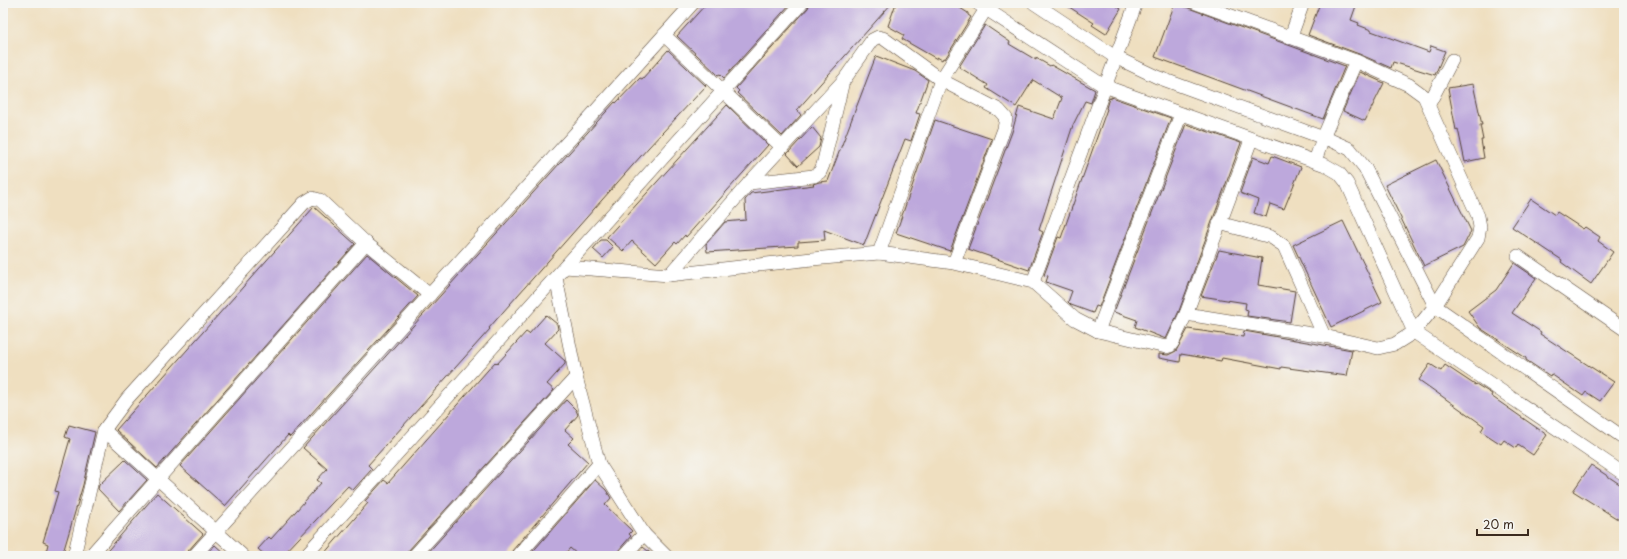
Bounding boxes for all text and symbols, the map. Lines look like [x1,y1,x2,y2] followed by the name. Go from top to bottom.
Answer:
[1477,511,1528,537] scale bar
[1483,515,1514,533] text: 20 m

